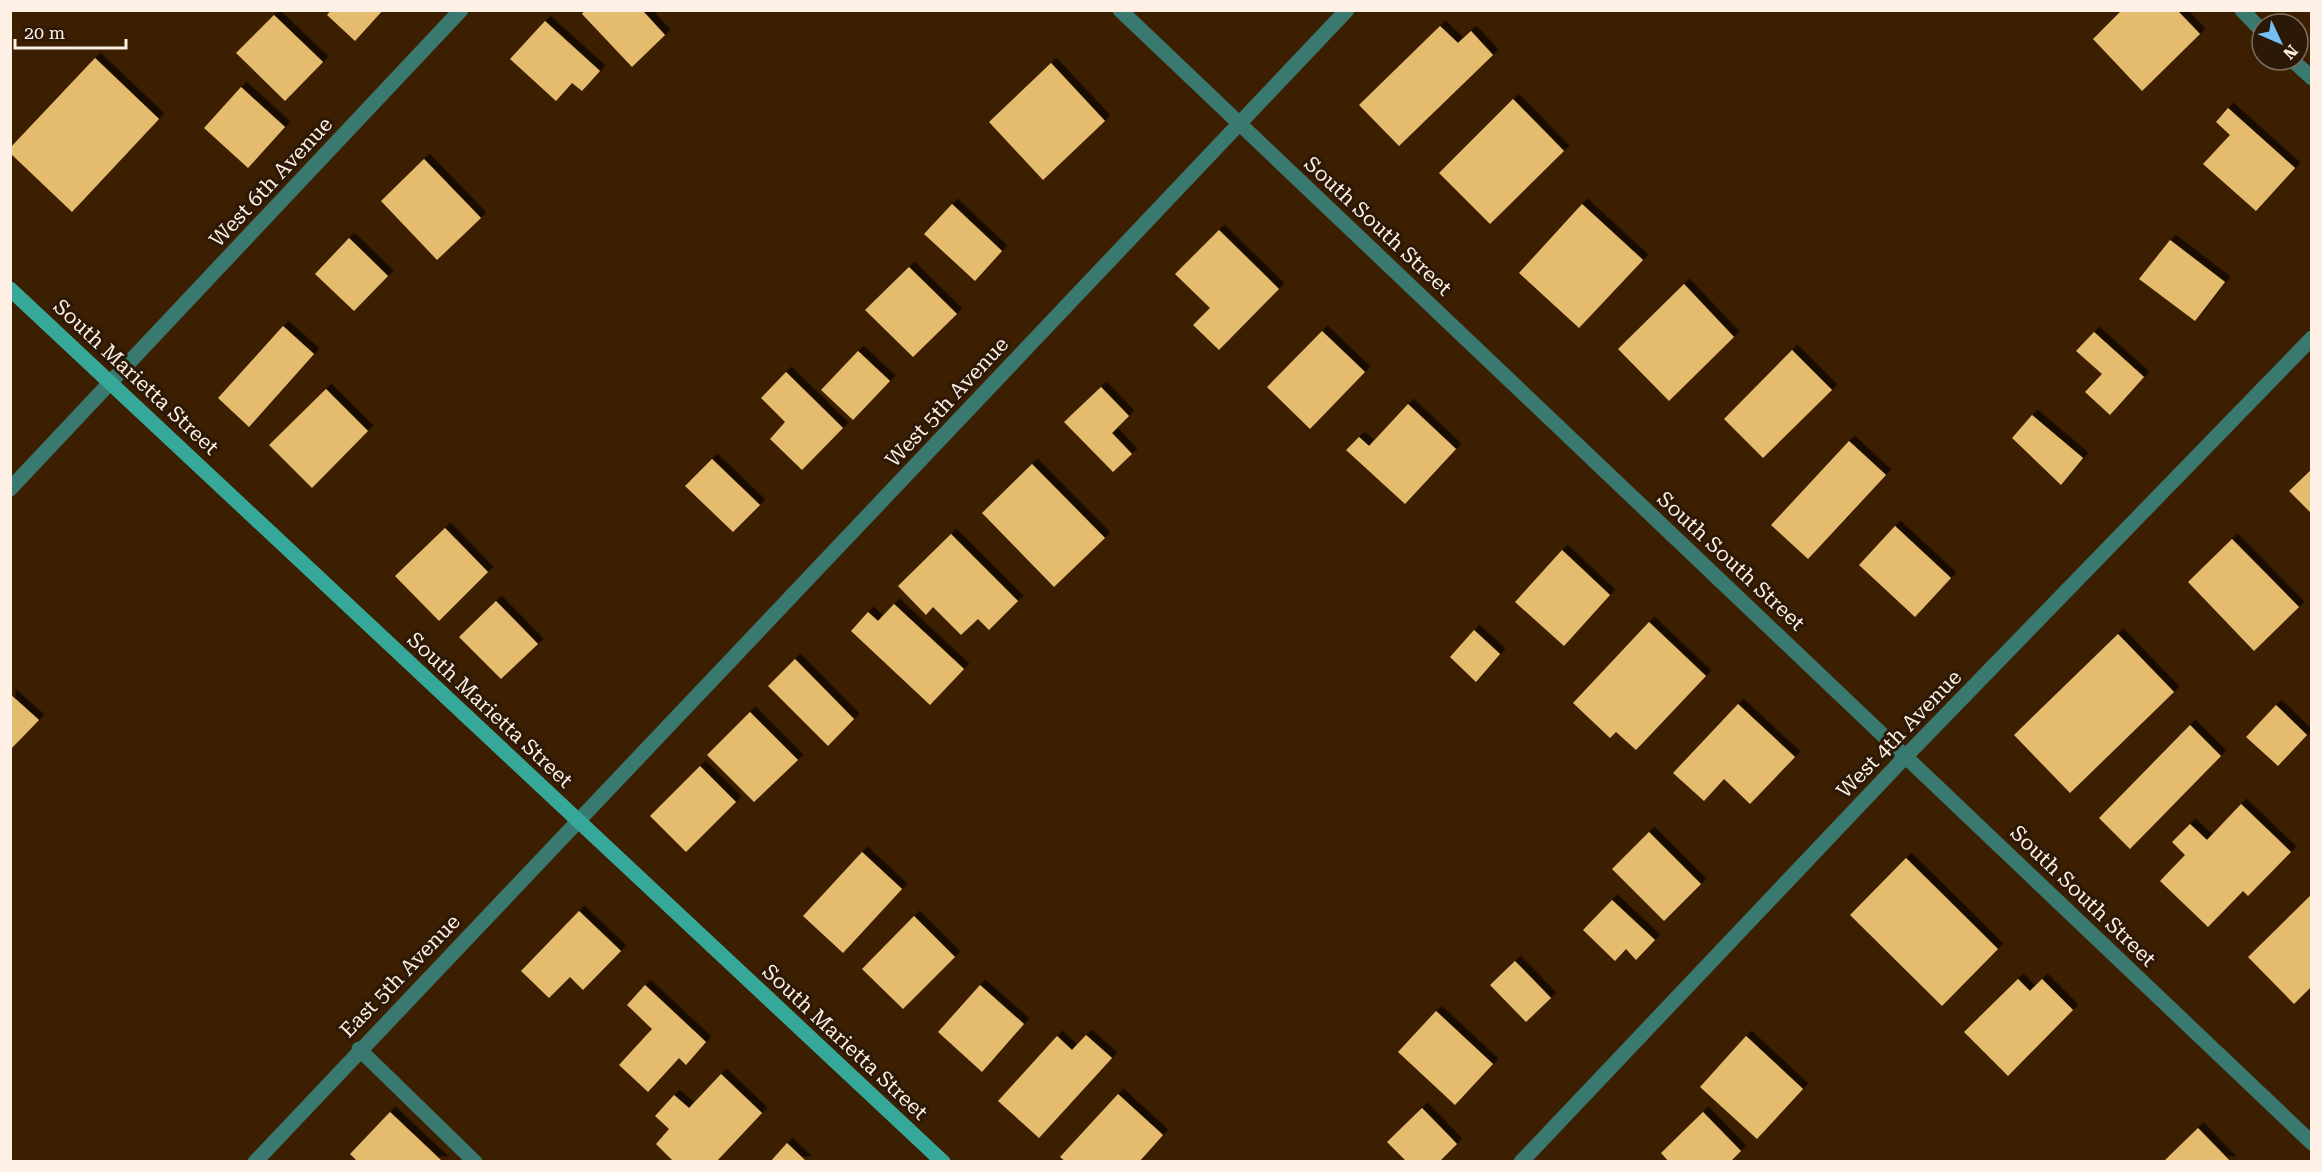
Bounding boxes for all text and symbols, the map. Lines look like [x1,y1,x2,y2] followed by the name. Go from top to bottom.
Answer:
[15,12,126,50] scale bar
[2250,12,2310,72] north arrow
[24,22,65,43] text: 20 m
[2279,41,2302,63] text: N
[205,112,337,252] street label: West 6th Avenue
[1299,152,1457,301] street label: South South Street
[49,294,224,460] street label: South Marietta Street
[881,332,1013,472] street label: West 5th Avenue
[1652,487,1810,636] street label: South South Street
[403,627,578,793] street label: South Marietta Street
[1832,665,1966,803] street label: West 4th Avenue
[2005,821,2161,972] street label: South South Street
[335,909,465,1043] street label: East 5th Avenue
[758,959,933,1125] street label: South Marietta Street

